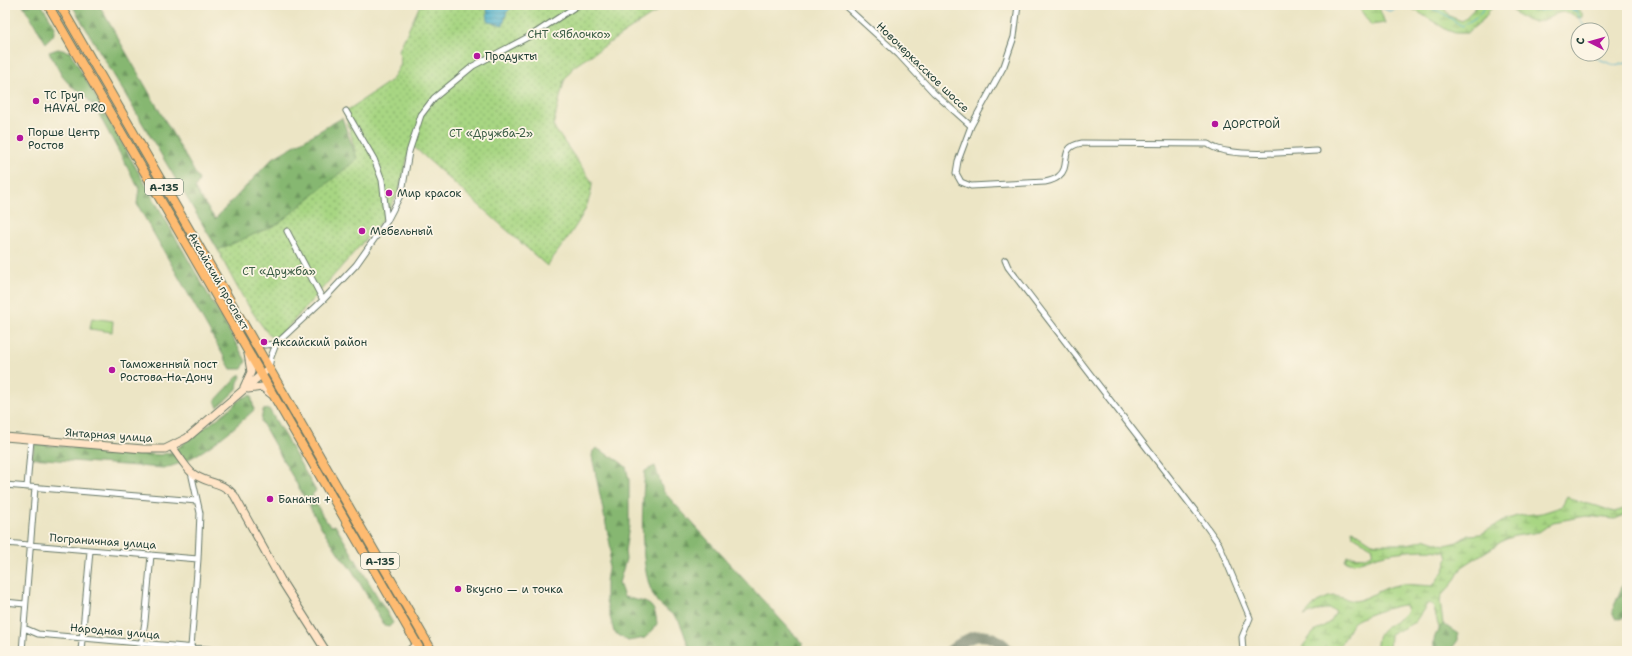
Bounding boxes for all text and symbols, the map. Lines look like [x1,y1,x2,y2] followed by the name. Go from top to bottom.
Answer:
[873,19,972,116] street label: Новочеркасское шоссе
[1570,22,1610,62] north arrow
[528,27,610,42] park label: СНТ «Яблочко»
[1573,37,1588,45] text: С
[485,49,537,64] place label: Продукты
[472,51,482,61] marker: Продукты
[44,88,106,116] place label: ТС Груп HAVAL PRO
[31,96,41,106] marker: ТС Груп HAVAL PRO
[1223,116,1280,132] place label: ДОРСТРОЙ
[1210,119,1220,129] marker: ДОРСТРОЙ
[28,125,100,153] place label: Порше Центр Ростов
[449,126,533,141] park label: СТ «Дружба-2»
[15,133,25,143] marker: Порше Центр Ростов
[145,179,183,195] road number: А-135
[397,186,462,201] place label: Мир красок
[384,188,394,198] marker: Мир красок
[370,224,433,239] place label: Мебельный
[357,226,367,236] marker: Мебельный
[184,230,253,333] street label: Аксайский проспект
[242,264,316,279] park label: СТ «Дружба»
[272,335,367,350] place label: Аксайский район
[259,337,269,347] marker: Аксайский район
[120,357,218,385] place label: Таможенный пост Ростова-На-Дону
[107,365,117,375] marker: Таможенный пост Ростова-На-Дону
[65,425,153,446] street label: Янтарная улица
[278,492,331,507] place label: Бананы +
[265,494,275,504] marker: Бананы +
[49,530,157,553] street label: Пограничная улица
[361,553,399,569] road number: А-135
[466,582,563,597] place label: Вкусно — и точка
[453,584,463,594] marker: Вкусно — и точка
[69,620,161,643] street label: Народная улица

